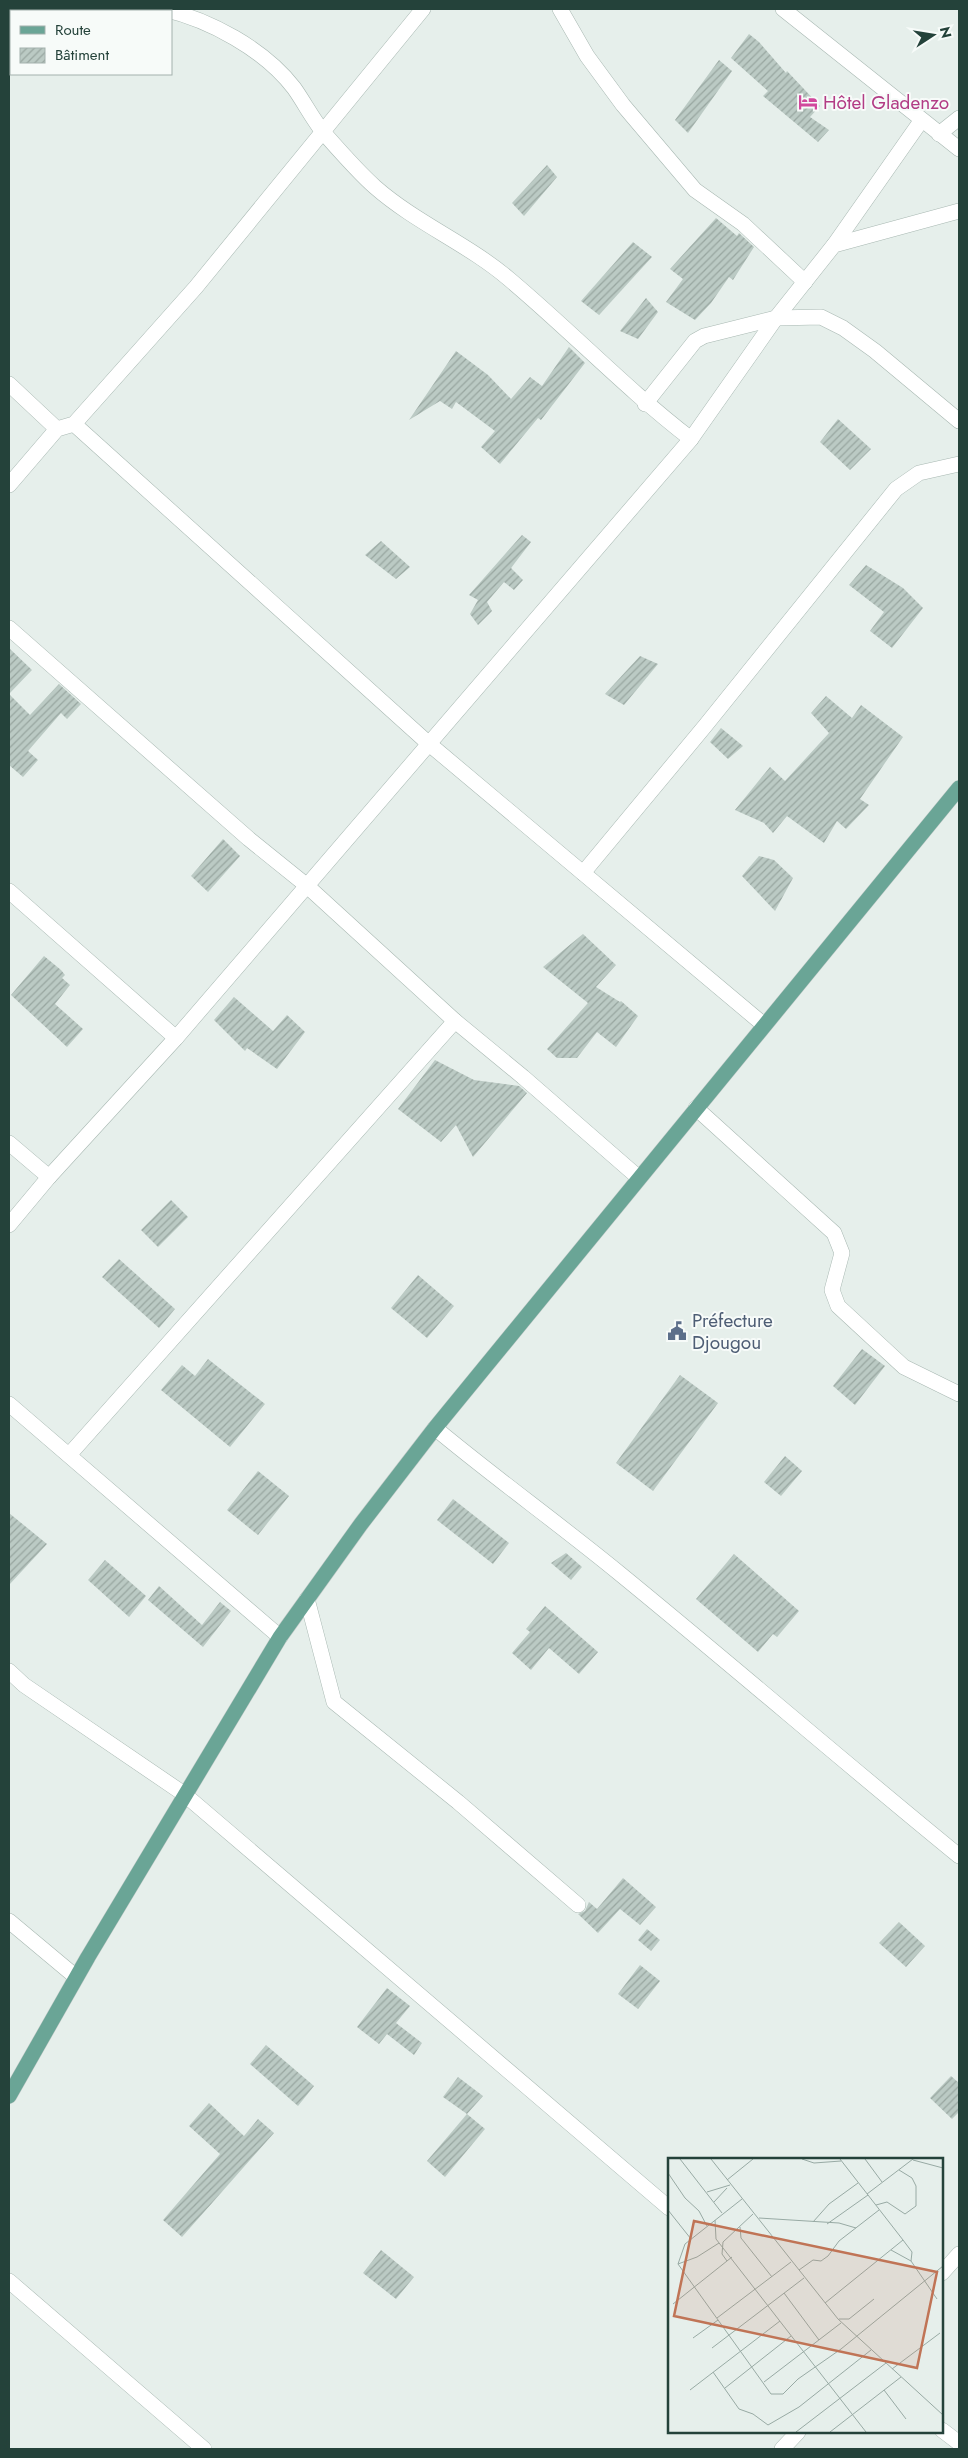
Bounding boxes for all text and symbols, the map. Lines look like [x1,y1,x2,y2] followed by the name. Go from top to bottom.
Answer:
[10,10,172,75] legend
[908,10,958,60] north arrow
[55,19,91,41] text: Route
[935,25,957,40] text: N
[55,44,109,66] text: Bâtiment
[823,89,949,116] place label: Hôtel Gladenzo
[797,91,819,113] hotel icon: Hôtel Gladenzo
[692,1307,773,1356] place label: Préfecture Djougou
[666,1320,688,1342] public building icon: Préfecture Djougou
[668,2158,943,2433] inset map

